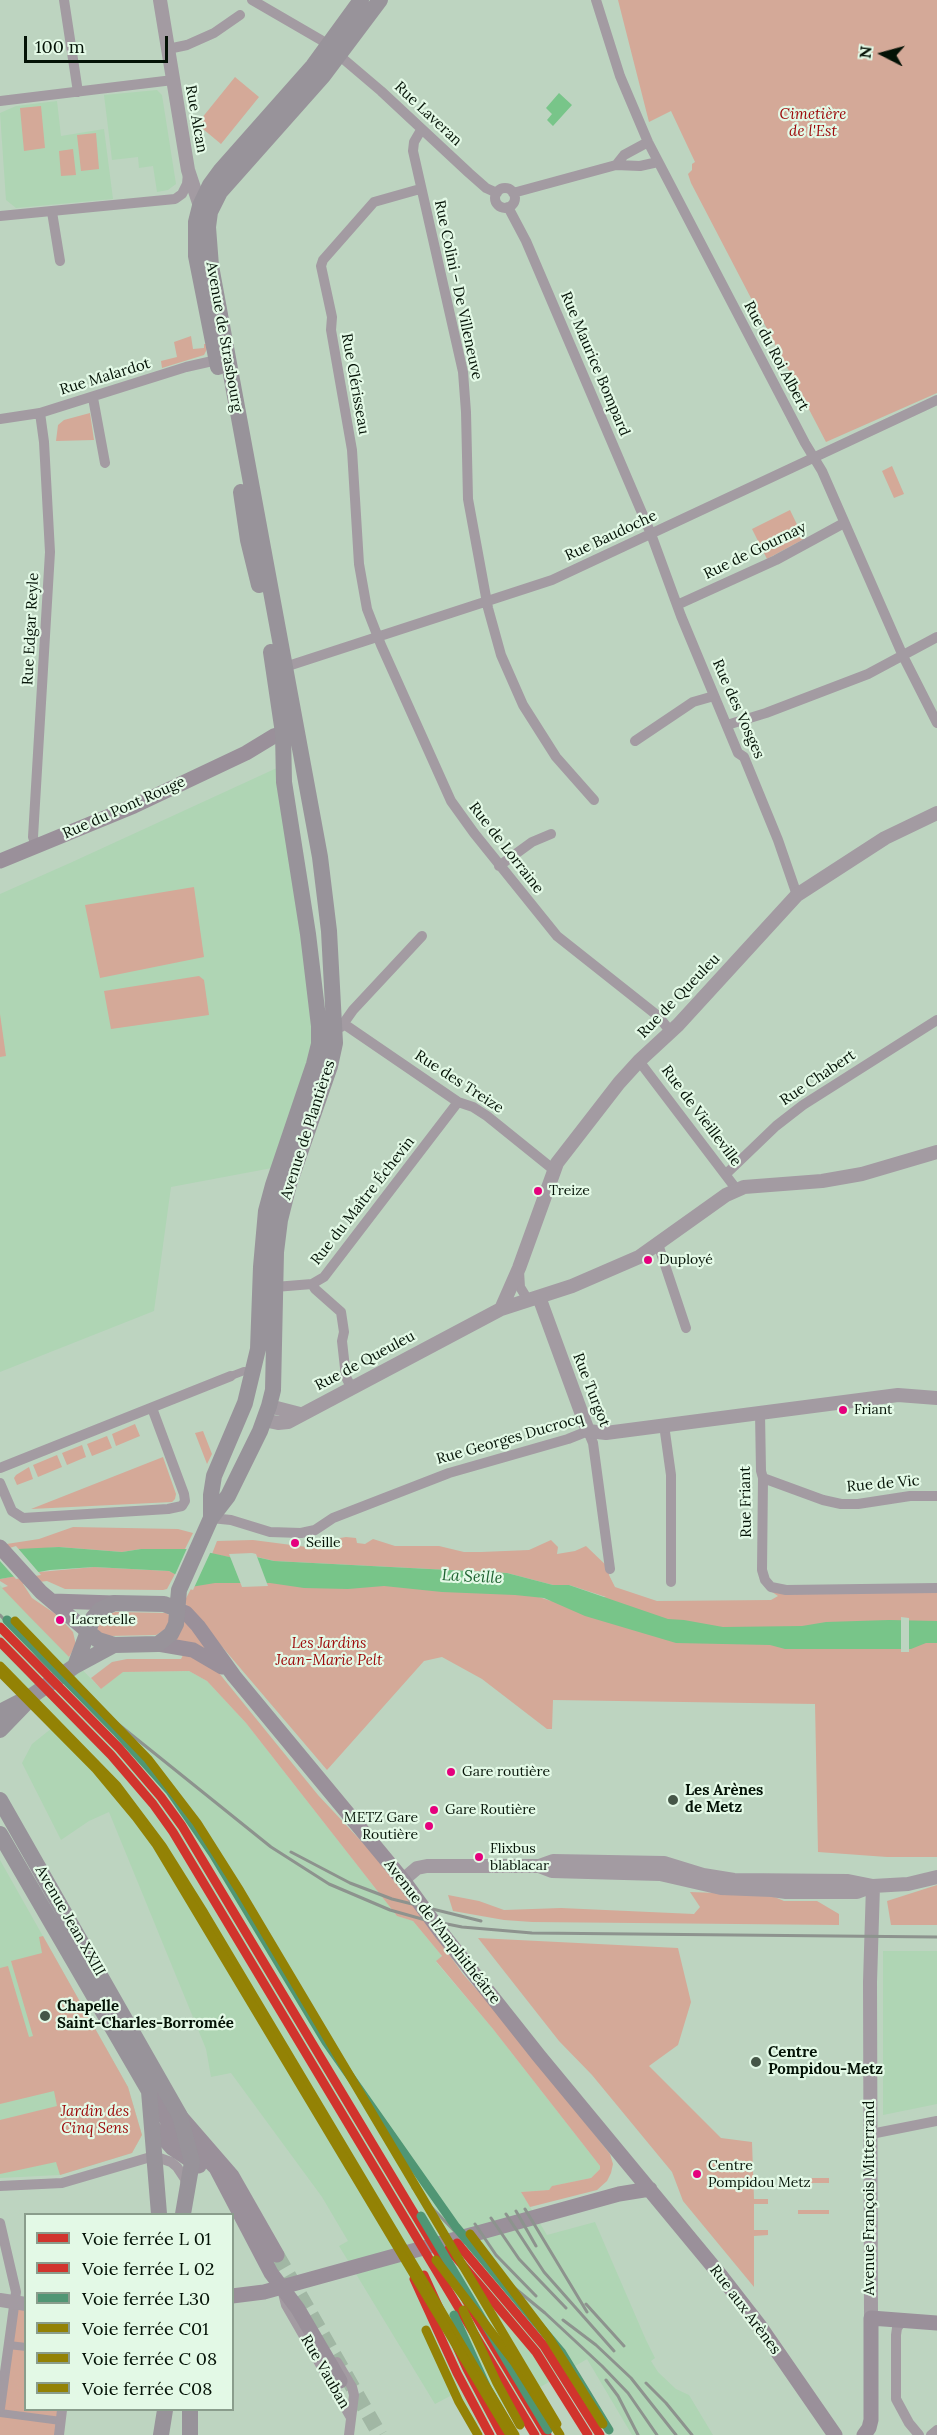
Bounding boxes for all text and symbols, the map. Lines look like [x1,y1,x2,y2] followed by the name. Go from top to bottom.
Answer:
[27,24,171,62] scale bar
[853,24,913,84] north arrow
[35,35,85,58] text: 100 m
[855,45,876,59] text: N
[390,78,466,150] street label: Rue Laveran
[181,84,211,154] street label: Rue Alcan
[780,106,846,141] park label: Cimetière de l'Est
[430,199,486,381] street label: Rue Colini – De Villeneuve
[202,260,246,414] street label: Avenue de Strasbourg
[556,289,634,439] street label: Rue Maurice Bompard
[740,298,812,414] street label: Rue du Roi Albert
[337,332,373,436] street label: Rue Clérisseau
[58,355,152,399] street label: Rue Malardot
[562,507,660,565] street label: Rue Baudoche
[701,518,809,584] street label: Rue de Gournay
[19,572,43,686] street label: Rue Edgar Reyle
[708,657,768,761] street label: Rue des Vosges
[60,773,188,843] street label: Rue du Pont Rouge
[465,799,547,897] street label: Rue de Lorraine
[634,950,724,1042] street label: Rue de Queuleu
[777,1046,859,1110] street label: Rue Chabert
[411,1047,507,1117] street label: Rue des Treize
[277,1058,339,1202] street label: Avenue de Plantières
[657,1062,745,1170] street label: Rue de Vieilleville
[307,1133,419,1269] street label: Rue du Maître Échevin
[549,1183,590,1199] place label: Treize
[532,1185,544,1197] marker: Treize
[659,1252,713,1268] place label: Duployé
[642,1254,654,1266] marker: Duployé
[312,1327,418,1395] street label: Rue de Queuleu
[569,1350,613,1430] street label: Rue Turgot
[854,1402,893,1418] place label: Friant
[837,1404,849,1416] marker: Friant
[434,1409,586,1469] street label: Rue Georges Ducrocq
[736,1466,756,1538] street label: Rue Friant
[846,1472,920,1496] street label: Rue de Vic
[306,1535,341,1551] place label: Seille
[289,1537,301,1549] marker: Seille
[441,1566,503,1588] water label: La Seille
[71,1612,136,1628] place label: Lacretelle
[54,1614,66,1626] marker: Lacretelle
[275,1635,383,1670] park label: Les Jardins Jean-Marie Pelt
[462,1764,550,1780] place label: Gare routière
[445,1766,457,1778] marker: Gare routière
[685,1782,763,1817] place label: Les Arènes de Metz
[666,1793,680,1807] marker: Les Arènes de Metz
[445,1802,536,1818] place label: Gare Routière
[428,1804,440,1816] marker: Gare Routière
[344,1810,418,1842] place label: METZ Gare Routière
[423,1820,435,1832] marker: METZ Gare Routière
[490,1841,549,1874] place label: Flixbus blablacar
[473,1851,485,1863] marker: Flixbus blablacar
[380,1856,504,2008] street label: Avenue de l'Amphithéâtre
[31,1863,109,1979] street label: Avenue Jean XXIII
[57,1998,234,2033] place label: Chapelle Saint-Charles-Borromée
[38,2009,52,2023] marker: Chapelle Saint-Charles-Borromée
[768,2044,883,2079] place label: Centre Pompidou-Metz
[749,2055,763,2069] marker: Centre Pompidou-Metz
[861,2101,879,2295] street label: Avenue François Mitterrand
[61,2103,129,2138] park label: Jardin des Cinq Sens
[708,2158,811,2190] place label: Centre Pompidou Metz
[691,2168,703,2180] marker: Centre Pompidou Metz
[24,2213,234,2411] legend
[82,2227,211,2250] text: Voie ferrée L 01
[82,2257,214,2280] text: Voie ferrée L 02
[706,2262,784,2358] street label: Rue aux Arènes
[82,2287,210,2310] text: Voie ferrée L30
[82,2317,209,2340] text: Voie ferrée C01
[297,2332,353,2412] street label: Rue Vauban
[82,2347,217,2370] text: Voie ferrée C 08
[82,2377,212,2400] text: Voie ferrée C08

